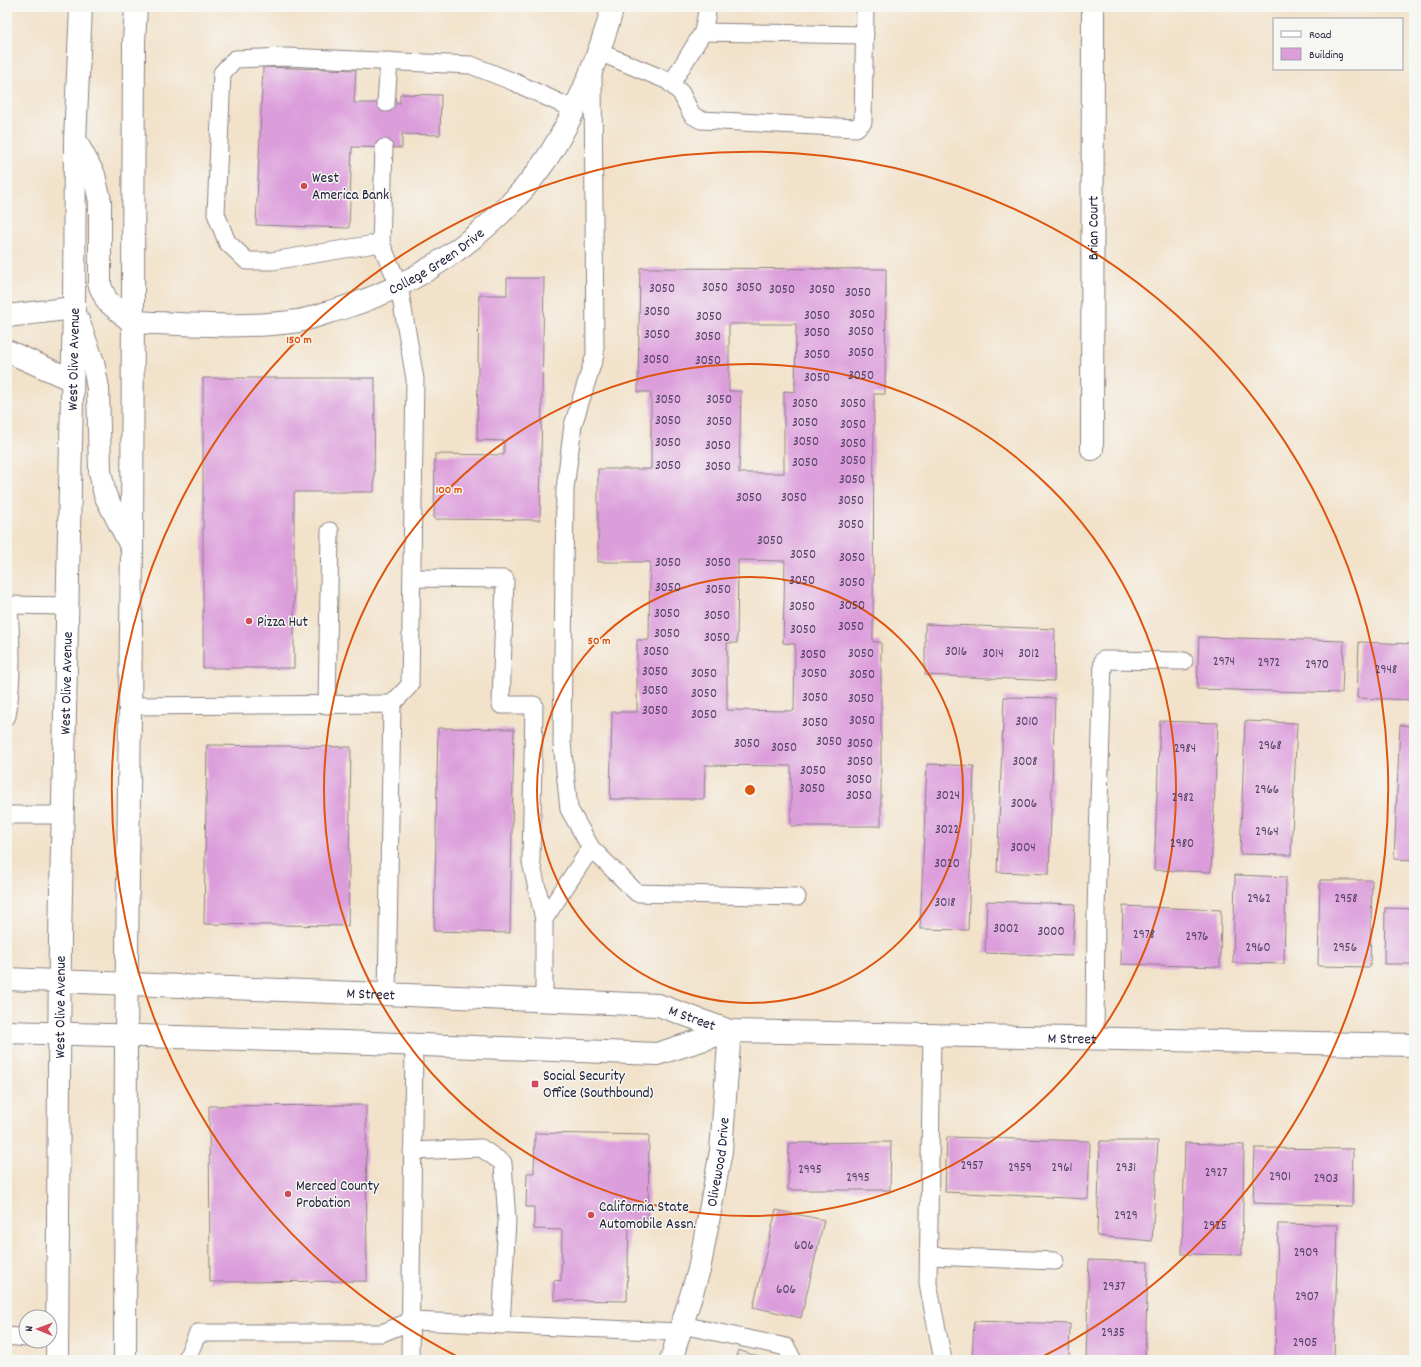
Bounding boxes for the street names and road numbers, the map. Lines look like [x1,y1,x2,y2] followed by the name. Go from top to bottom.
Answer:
[1083,195,1106,260] street label: Brian Court
[385,223,490,302] street label: College Green Drive
[63,307,87,411] street label: West Olive Avenue
[56,631,80,735] street label: West Olive Avenue
[50,955,73,1059] street label: West Olive Avenue
[346,984,396,1008] street label: M Street
[665,1001,719,1038] street label: M Street
[1047,1029,1097,1052] street label: M Street
[702,1116,737,1209] street label: Olivewood Drive

